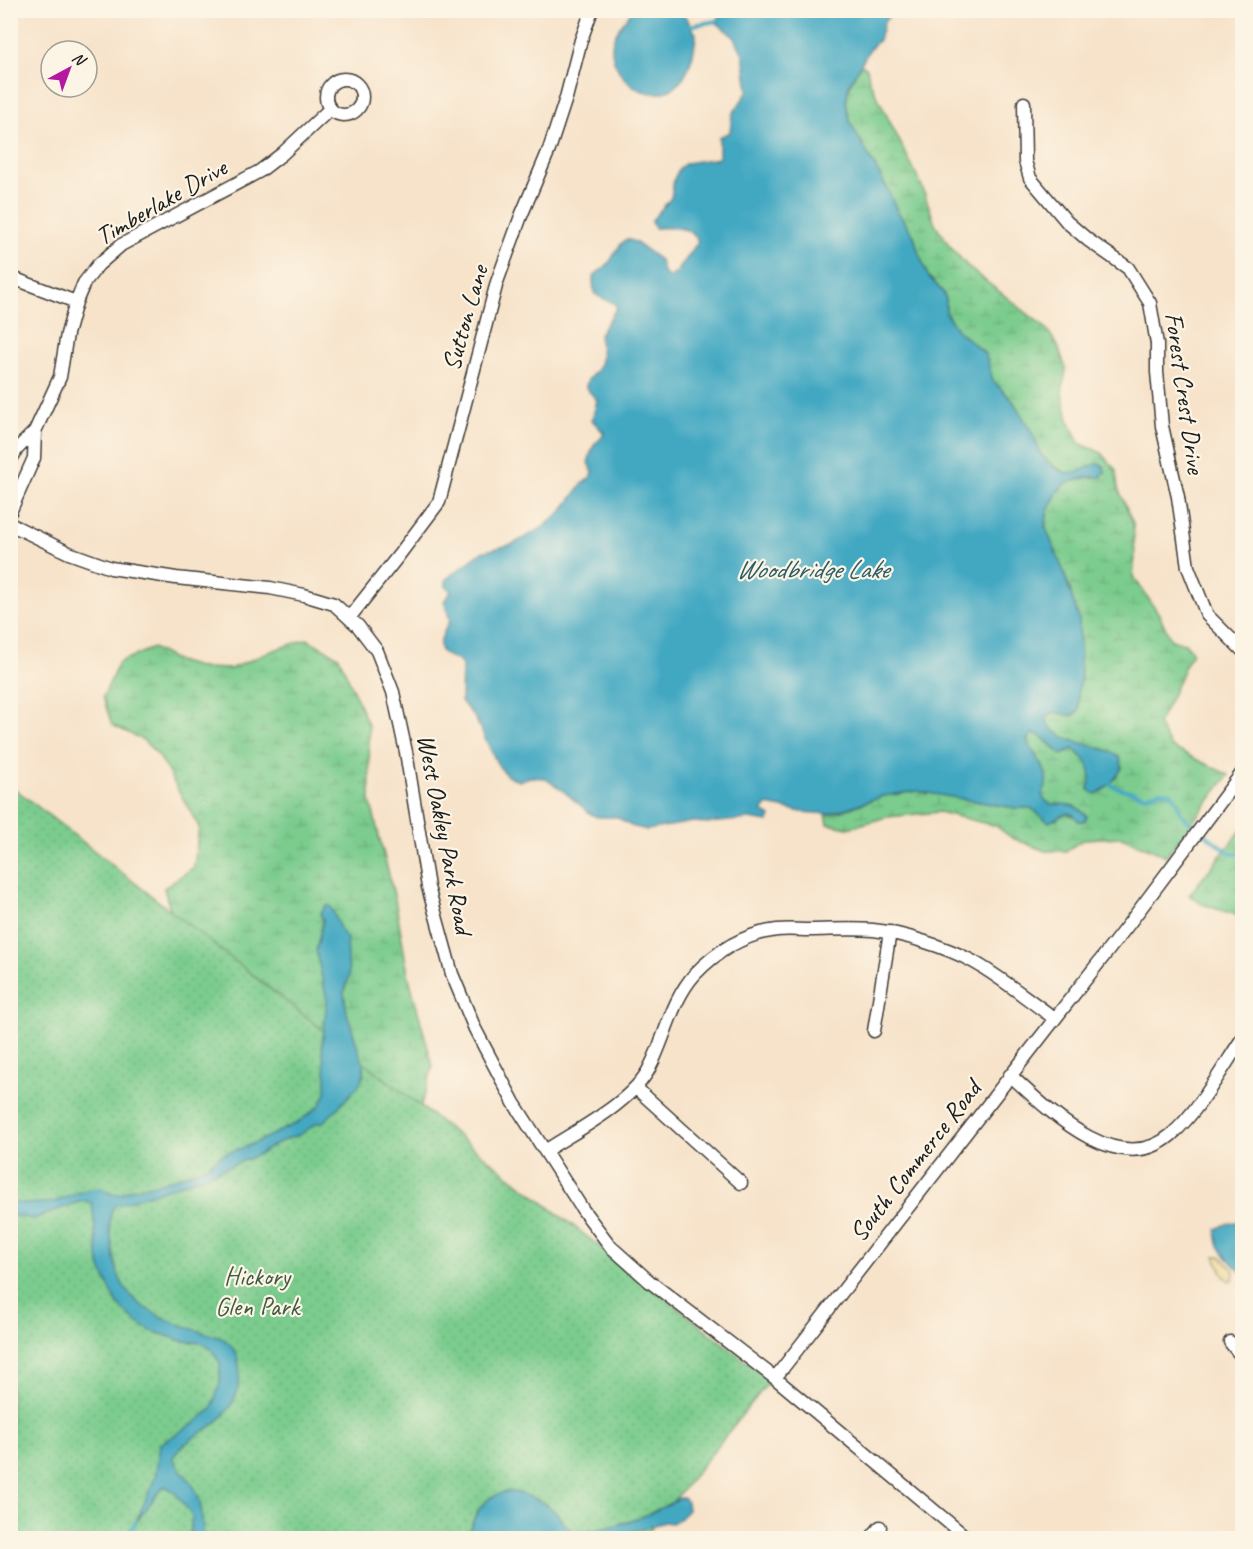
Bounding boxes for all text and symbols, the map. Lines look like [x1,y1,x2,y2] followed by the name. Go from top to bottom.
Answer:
[39,39,99,99] north arrow
[68,48,91,71] text: N
[90,150,234,253] street label: Timberlake Drive
[434,259,496,374] street label: Sutton Lane
[1157,310,1213,477] street label: Forest Crest Drive
[736,552,892,586] water label: Woodbridge Lake
[409,731,481,940] street label: West Oakley Park Road
[842,1071,990,1248] street label: South Commerce Road
[215,1260,301,1323] park label: Hickory Glen Park

